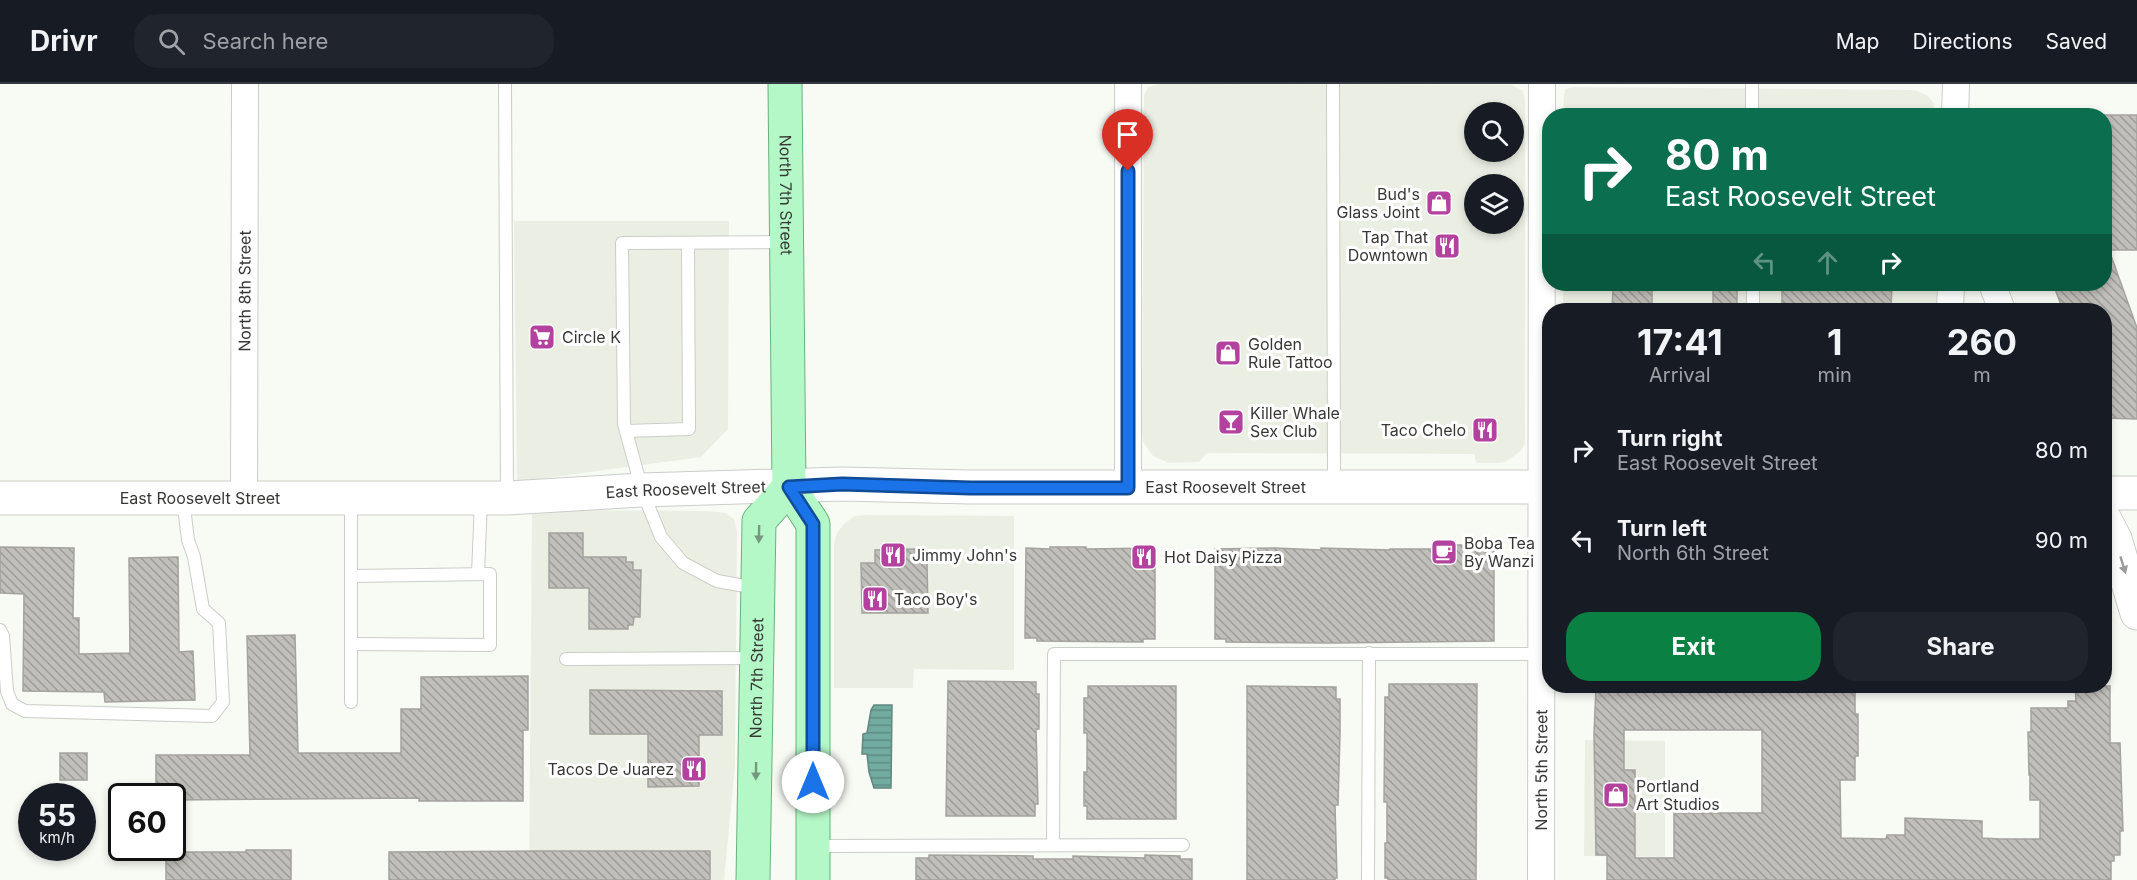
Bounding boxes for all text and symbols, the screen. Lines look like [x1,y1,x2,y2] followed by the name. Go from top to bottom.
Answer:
[134,14,554,68] search box
[30,24,98,58] text: Drivr
[155,25,188,58] icon: search
[203,28,328,54] text: Search here
[1836,29,1879,54] text: Map
[1912,29,2013,54] text: Directions
[2046,29,2107,54] text: Saved
[1464,102,1524,234] map controls
[1464,102,1524,162] button: search
[1102,109,1153,171] pin
[1111,118,1144,151] icon: arrive
[1665,129,1769,180] text: 80 m
[1566,132,1644,210] icon: right
[776,135,797,255] street label: North 7th Street
[1464,174,1524,234] button: layers
[1665,180,1936,213] text: East Roosevelt Street
[1337,184,1420,222] place label: Bud's Glass Joint
[1424,188,1454,218] shop icon: Bud's Glass Joint
[1348,227,1428,265] place label: Tap That Downtown
[234,230,255,352] street label: North 8th Street
[1432,231,1462,261] restaurant icon: Tap That Downtown
[1748,246,1781,279] icon: left
[1811,246,1844,279] icon: ahead
[1874,246,1907,279] icon: right
[1637,320,1723,364] text: 17:41
[1827,320,1842,364] text: 1
[1947,320,2017,364] text: 260
[527,322,557,352] supermarket icon: Circle K
[562,327,621,347] place label: Circle K
[1248,334,1333,372] place label: Golden Rule Tattoo
[1213,338,1243,368] shop icon: Golden Rule Tattoo
[1649,363,1711,387] text: Arrival
[1818,363,1852,387] text: min
[1973,363,1991,387] text: m
[1250,403,1340,441] place label: Killer Whale Sex Club
[1216,407,1246,437] bar icon: Killer Whale Sex Club
[1470,415,1500,445] restaurant icon: Taco Chelo
[1381,420,1466,440] place label: Taco Chelo
[1617,425,1723,451] text: Turn right
[1566,434,1599,467] icon: right
[2035,437,2088,463] text: 80 m
[1617,451,1818,475] text: East Roosevelt Street
[605,476,766,502] street label: East Roosevelt Street
[1145,477,1306,497] street label: East Roosevelt Street
[120,488,280,508] street label: East Roosevelt Street
[1617,515,1707,541] text: Turn left
[1566,524,1599,557] icon: left
[754,525,764,544] one-way arrow
[2035,527,2088,553] text: 90 m
[1464,533,1535,571] place label: Boba Tea By Wanzi
[1429,537,1459,567] cafe icon: Boba Tea By Wanzi
[878,540,908,570] restaurant icon: Jimmy John's
[1617,541,1769,565] text: North 6th Street
[1129,542,1159,572] restaurant icon: Hot Daisy Pizza
[912,545,1017,565] place label: Jimmy John's
[1164,547,1282,567] place label: Hot Daisy Pizza
[2119,556,2128,574] one-way arrow
[860,584,890,614] restaurant icon: Taco Boy's
[894,589,977,609] place label: Taco Boy's
[1566,612,1821,681] button: Exit
[1833,612,2088,681] button: Share
[745,618,767,738] street label: North 7th Street
[1531,709,1551,831] street label: North 5th Street
[781,750,845,814] position arrow
[679,754,709,784] restaurant icon: Tacos De Juarez
[548,759,674,779] place label: Tacos De Juarez
[751,762,761,781] one-way arrow
[1636,776,1720,814] place label: Portland Art Studios
[1601,780,1631,810] shop icon: Portland Art Studios
[108,783,186,861] speed limit sign: 60
[38,797,76,833] text: 55
[39,828,75,847] text: km/h

